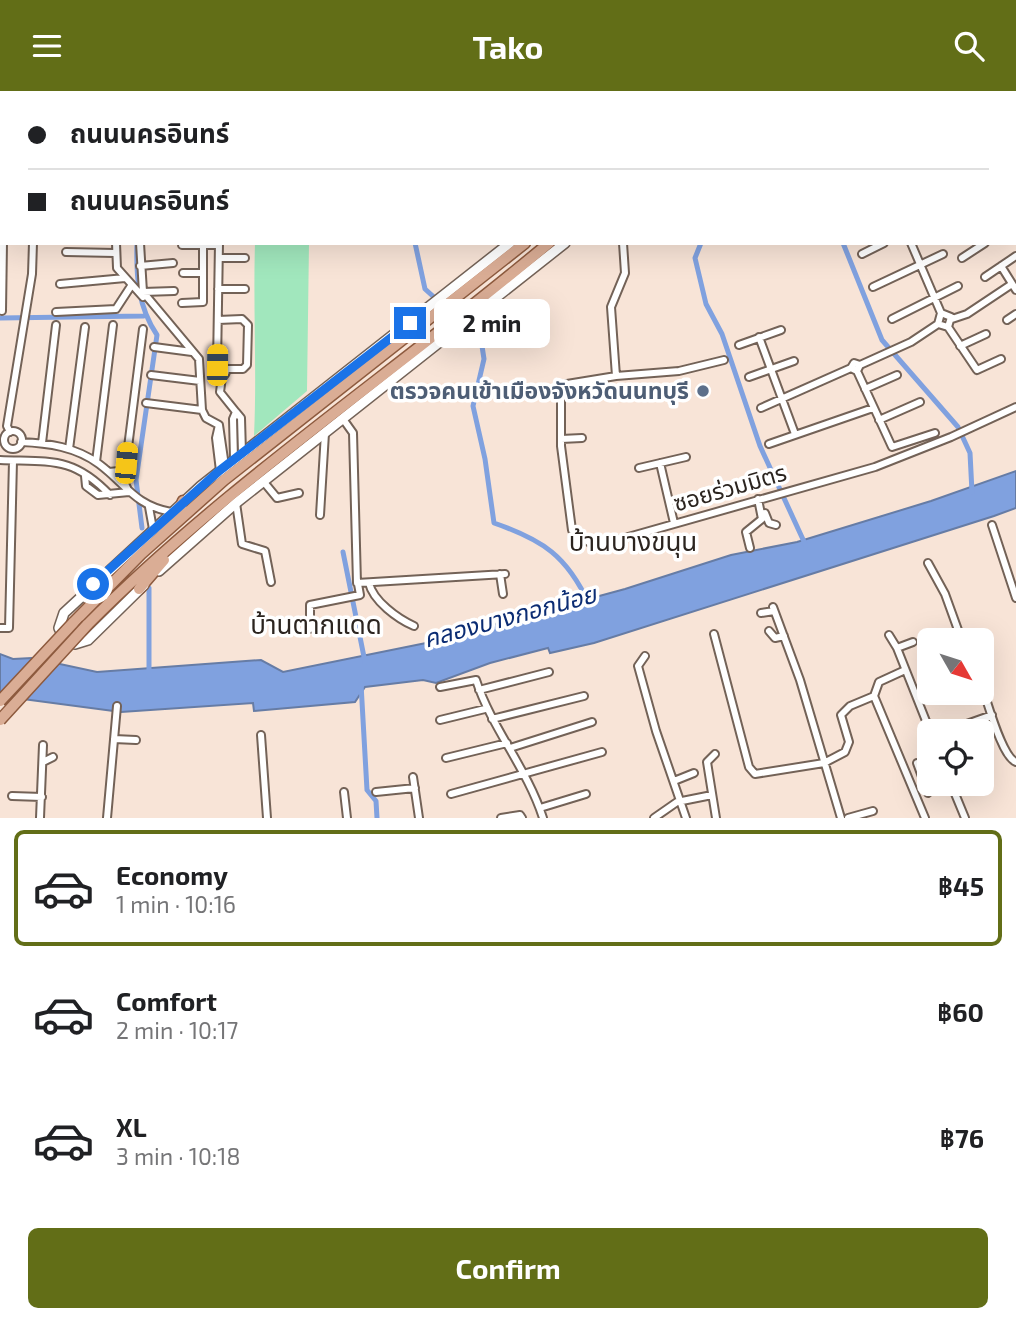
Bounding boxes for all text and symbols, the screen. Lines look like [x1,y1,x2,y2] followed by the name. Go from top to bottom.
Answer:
[28,27,66,65] icon: menu
[473,27,543,65] text: Tako
[950,27,988,65] icon: search
[70,117,229,148] text: ถนนนครอินทร์
[70,184,229,215] text: ถนนนครอินทร์
[434,299,550,347] callout: 2 min
[394,307,426,339] route end
[463,309,521,337] text: 2 min
[207,344,228,386] car
[390,376,689,405] place label: ตรวจคนเข้าเมืองจังหวัดนนทบุรี
[695,383,711,399] marker: ตรวจคนเข้าเมืองจังหวัดนนทบุรี
[114,441,139,485] car
[670,458,789,517] street label: ซอยร่วมมิตร
[569,525,697,558] district label: บ้านบางขนุน
[77,568,109,600] route start
[420,578,601,653] water label: คลองบางกอกน้อย
[250,608,382,639] district label: บ้านตากแดด
[917,628,994,705] north arrow
[917,628,994,796] map controls
[917,719,994,796] button: locate
[32,857,95,920] icon: car
[116,859,228,890] text: Economy
[938,870,984,901] text: ฿45
[116,890,236,918] text: 1 min · 10:16
[32,983,95,1046] icon: car
[116,985,217,1016] text: Comfort
[937,996,984,1027] text: ฿60
[116,1016,238,1044] text: 2 min · 10:17
[32,1109,95,1172] icon: car
[116,1111,147,1142] text: XL
[940,1122,984,1153] text: ฿76
[116,1142,240,1170] text: 3 min · 10:18
[28,1228,988,1308] button: Confirm

